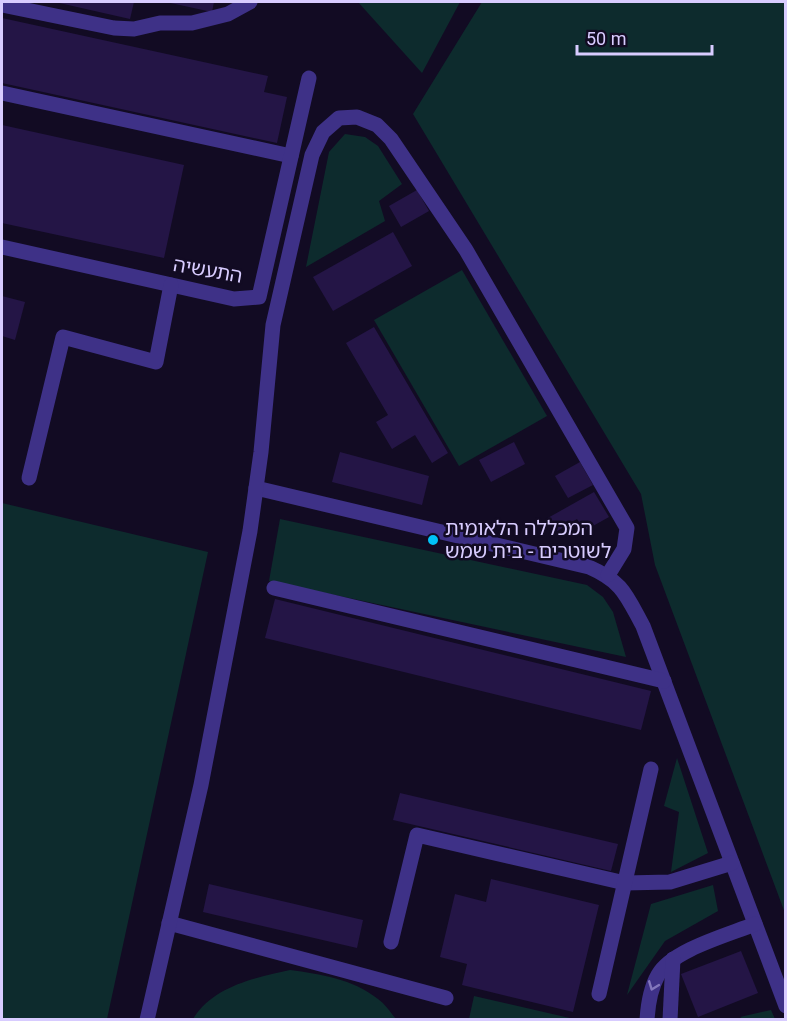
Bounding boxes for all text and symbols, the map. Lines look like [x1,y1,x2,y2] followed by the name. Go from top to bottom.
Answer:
[577,18,712,56] scale bar
[586,28,626,49] text: 50 m
[171,252,245,288] street label: התעשיה
[445,516,611,563] place label: המכללה הלאומית לשוטרים - בית שמש
[426,533,440,547] marker: המכללה הלאומית לשוטרים - בית שמש
[648,980,661,991] one-way arrow

